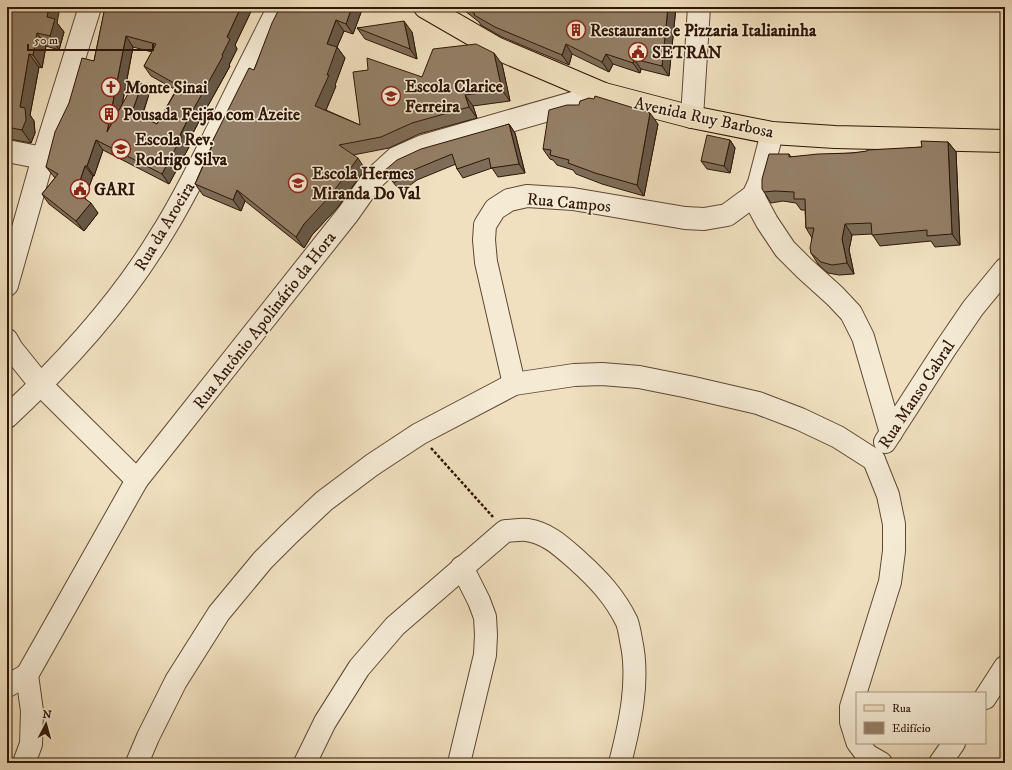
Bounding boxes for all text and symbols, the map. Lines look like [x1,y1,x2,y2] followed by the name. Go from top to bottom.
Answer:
[565,19,587,41] building icon: Restaurante e Pizzaria Italianinha
[590,20,817,42] place label: Restaurante e Pizzaria Italianinha
[28,26,153,52] scale bar
[34,33,58,48] text: 50 m
[627,41,649,63] public building icon: SETRAN
[652,42,722,64] place label: SETRAN
[100,76,122,98] church icon: Monte Sinai
[405,76,503,118] place label: Escola Clarice Ferreira
[125,77,208,99] place label: Monte Sinai
[380,85,402,107] school or university icon: Escola Clarice Ferreira
[632,92,776,144] street label: Avenida Ruy Barbosa
[98,103,120,125] building icon: Pousada Feijão com Azeite
[123,104,300,126] place label: Pousada Feijão com Azeite
[135,129,228,171] place label: Escola Rev. Rodrigo Silva
[110,138,132,160] school or university icon: Escola Rev. Rodrigo Silva
[312,163,421,205] place label: Escola Hermes Miranda Do Val
[287,172,309,194] school or university icon: Escola Hermes Miranda Do Val
[130,177,200,275] street label: Rua da Aroeira
[69,178,91,200] public building icon: GARI
[94,179,135,201] place label: GARI
[526,188,612,218] street label: Rua Campos
[188,227,342,414] street label: Rua Antônio Apolinário da Hora
[874,336,960,453] street label: Rua Manso Cabral
[856,692,986,744] legend
[892,701,912,716] text: Rua
[26,704,66,744] north arrow
[42,708,52,722] text: N
[892,721,931,736] text: Edifício

